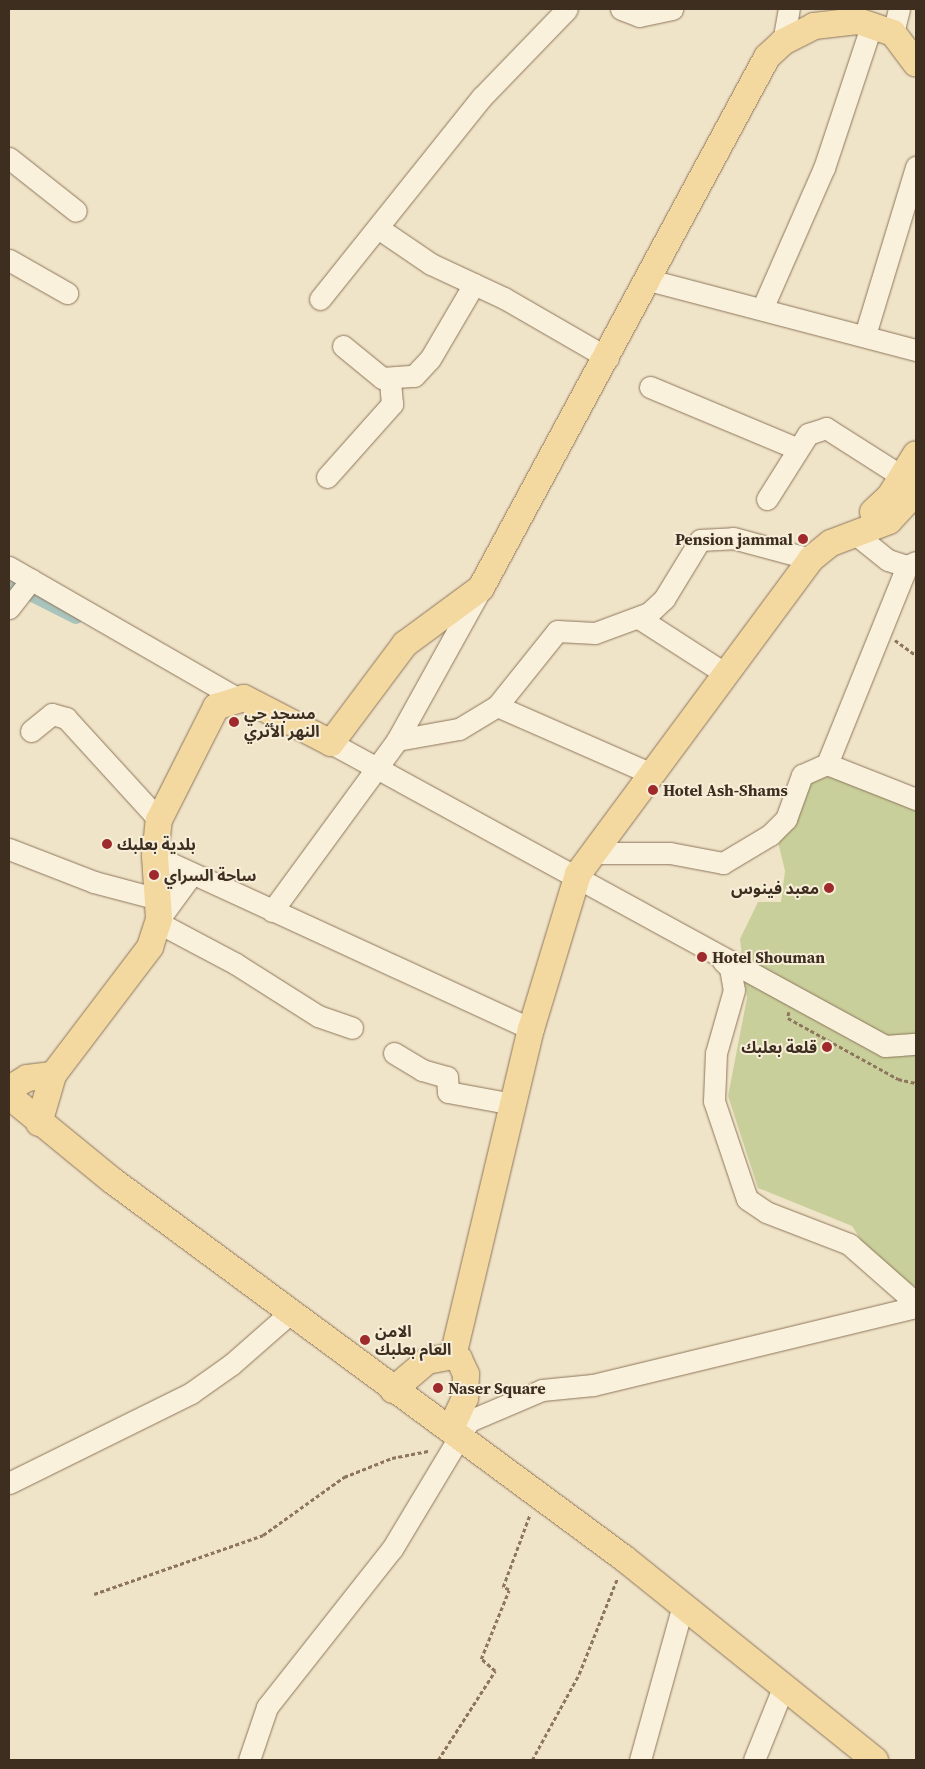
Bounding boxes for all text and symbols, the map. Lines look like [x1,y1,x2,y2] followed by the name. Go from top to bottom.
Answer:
[675,529,793,549] place label: Pension jammal
[797,533,809,545] marker: Pension jammal
[244,703,320,741] place label: مسجد حي النهر الأثري
[228,716,240,728] marker: مسجد حي النهر الأثري
[663,780,788,800] place label: Hotel Ash-Shams
[647,784,659,796] marker: Hotel Ash-Shams
[117,834,196,854] place label: بلدية بعلبك
[101,838,113,850] marker: بلدية بعلبك
[164,865,256,885] place label: ساحة السراي
[148,869,160,881] marker: ساحة السراي
[731,878,819,898] place label: معبد فينوس
[823,882,835,894] marker: معبد فينوس
[712,947,825,967] place label: Hotel Shouman
[696,951,708,963] marker: Hotel Shouman
[741,1037,817,1057] place label: قلعة بعلبك
[821,1041,833,1053] marker: قلعة بعلبك
[375,1321,451,1359] place label: الامن العام بعلبك
[359,1334,371,1346] marker: الامن العام بعلبك
[448,1378,546,1398] place label: Naser Square
[432,1382,444,1394] marker: Naser Square

